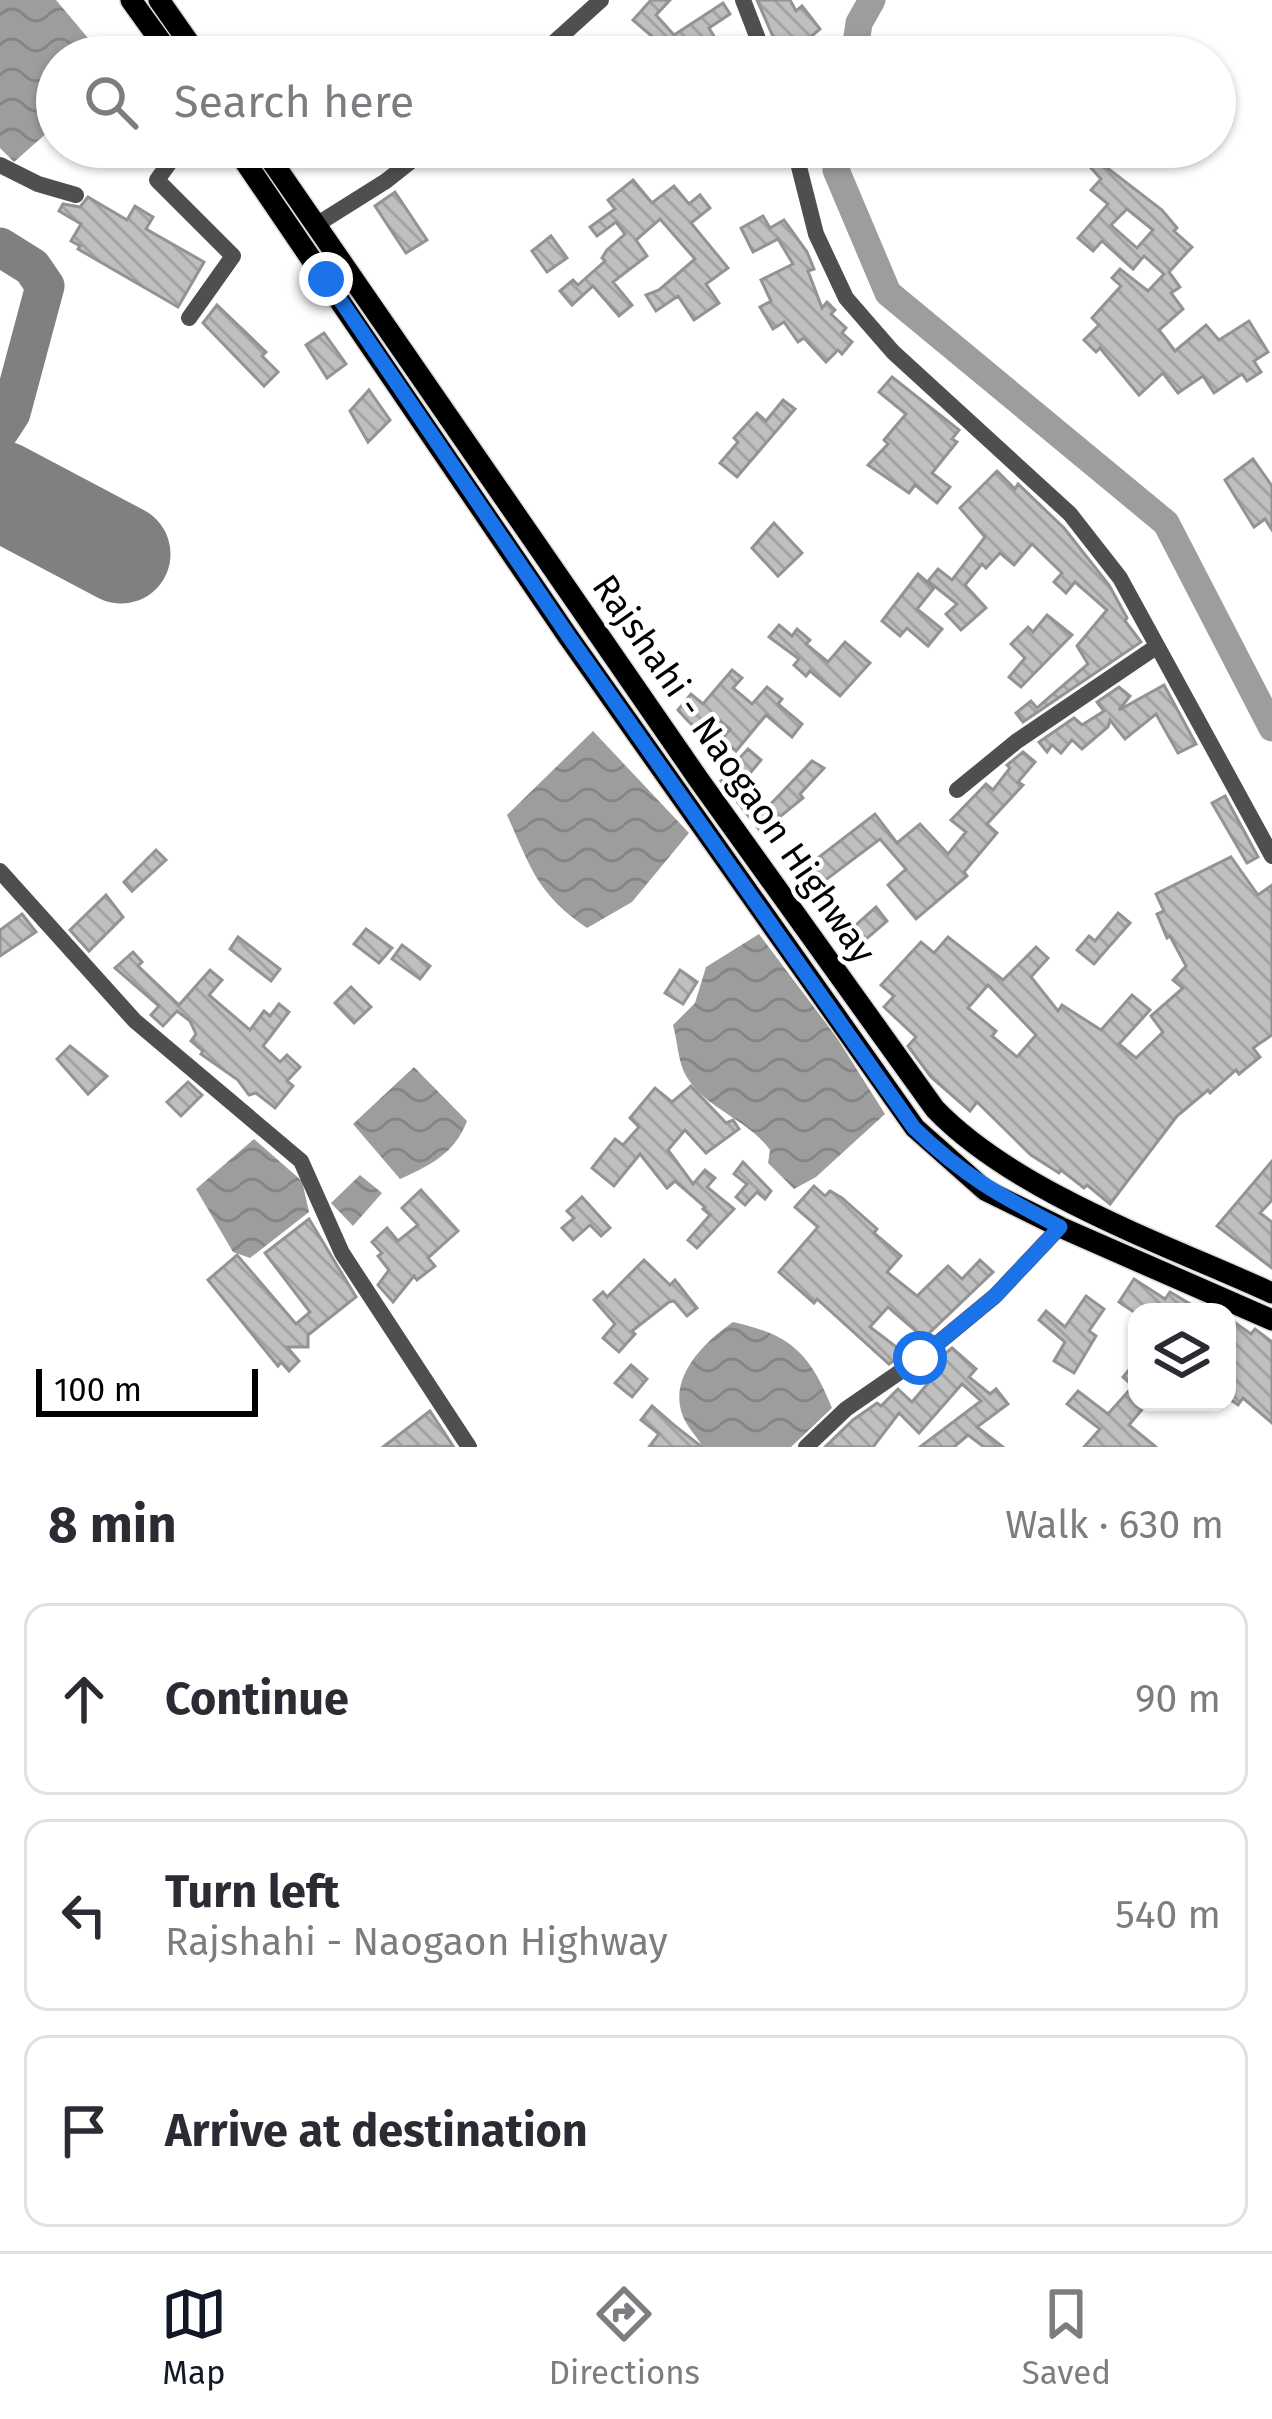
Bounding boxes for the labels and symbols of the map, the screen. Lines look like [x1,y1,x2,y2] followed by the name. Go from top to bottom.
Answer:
[299,252,353,306] route end
[583,566,885,972] street label: Rajshahi - Naogaon Highway
[893,1331,947,1385] route start
[36,1363,258,1416] scale bar

